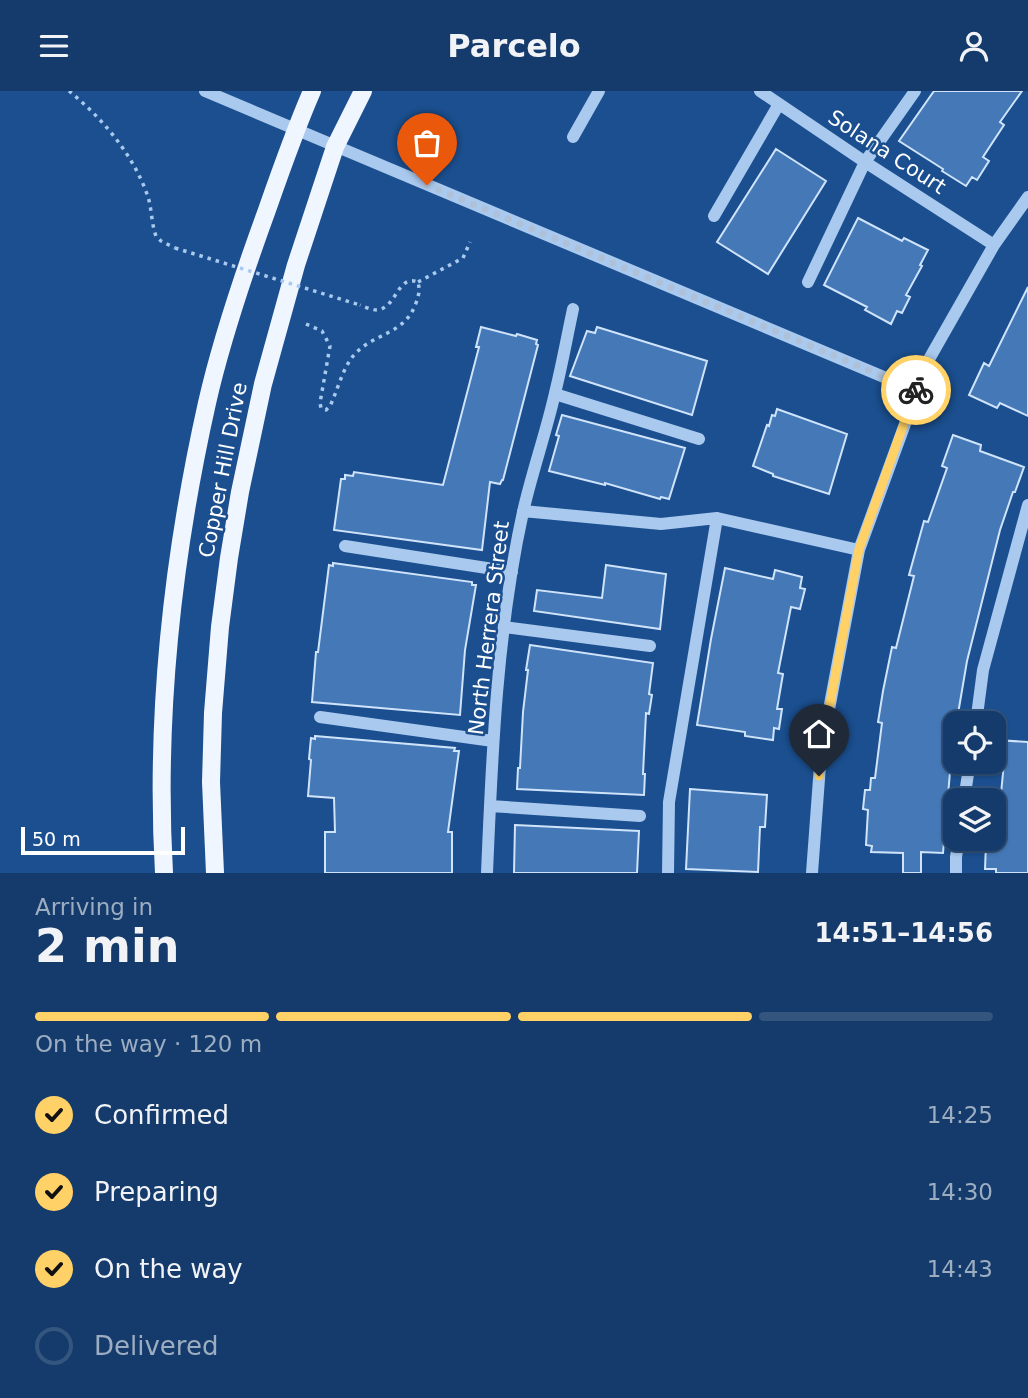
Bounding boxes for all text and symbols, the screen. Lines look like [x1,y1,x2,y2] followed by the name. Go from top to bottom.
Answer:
[35,27,73,65] icon: menu
[447,27,581,65] text: Parcelo
[955,27,993,65] icon: person
[824,105,950,199] street label: Solana Court
[397,113,457,185] pin
[408,124,446,162] icon: bag
[881,355,951,425] courier
[897,371,935,409] icon: bike
[194,380,252,560] street label: Copper Hill Drive
[464,520,514,736] street label: North Herrera Street
[789,704,849,776] pin
[943,711,1006,851] map controls
[943,711,1006,774] button: locate
[800,715,838,753] icon: home
[943,788,1006,851] button: layers
[21,824,186,856] scale bar
[32,828,81,850] text: 50 m
[35,894,153,920] text: Arriving in
[814,918,993,948] text: 14:51–14:56
[35,919,179,973] text: 2 min
[35,1031,262,1057] text: On the way · 120 m
[35,1096,73,1134] icon: check
[94,1100,229,1130] text: Confirmed
[927,1102,993,1128] text: 14:25
[35,1173,73,1211] icon: check
[94,1177,219,1207] text: Preparing
[927,1179,993,1205] text: 14:30
[35,1250,73,1288] icon: check
[94,1254,243,1284] text: On the way
[927,1256,993,1282] text: 14:43
[94,1331,218,1361] text: Delivered

